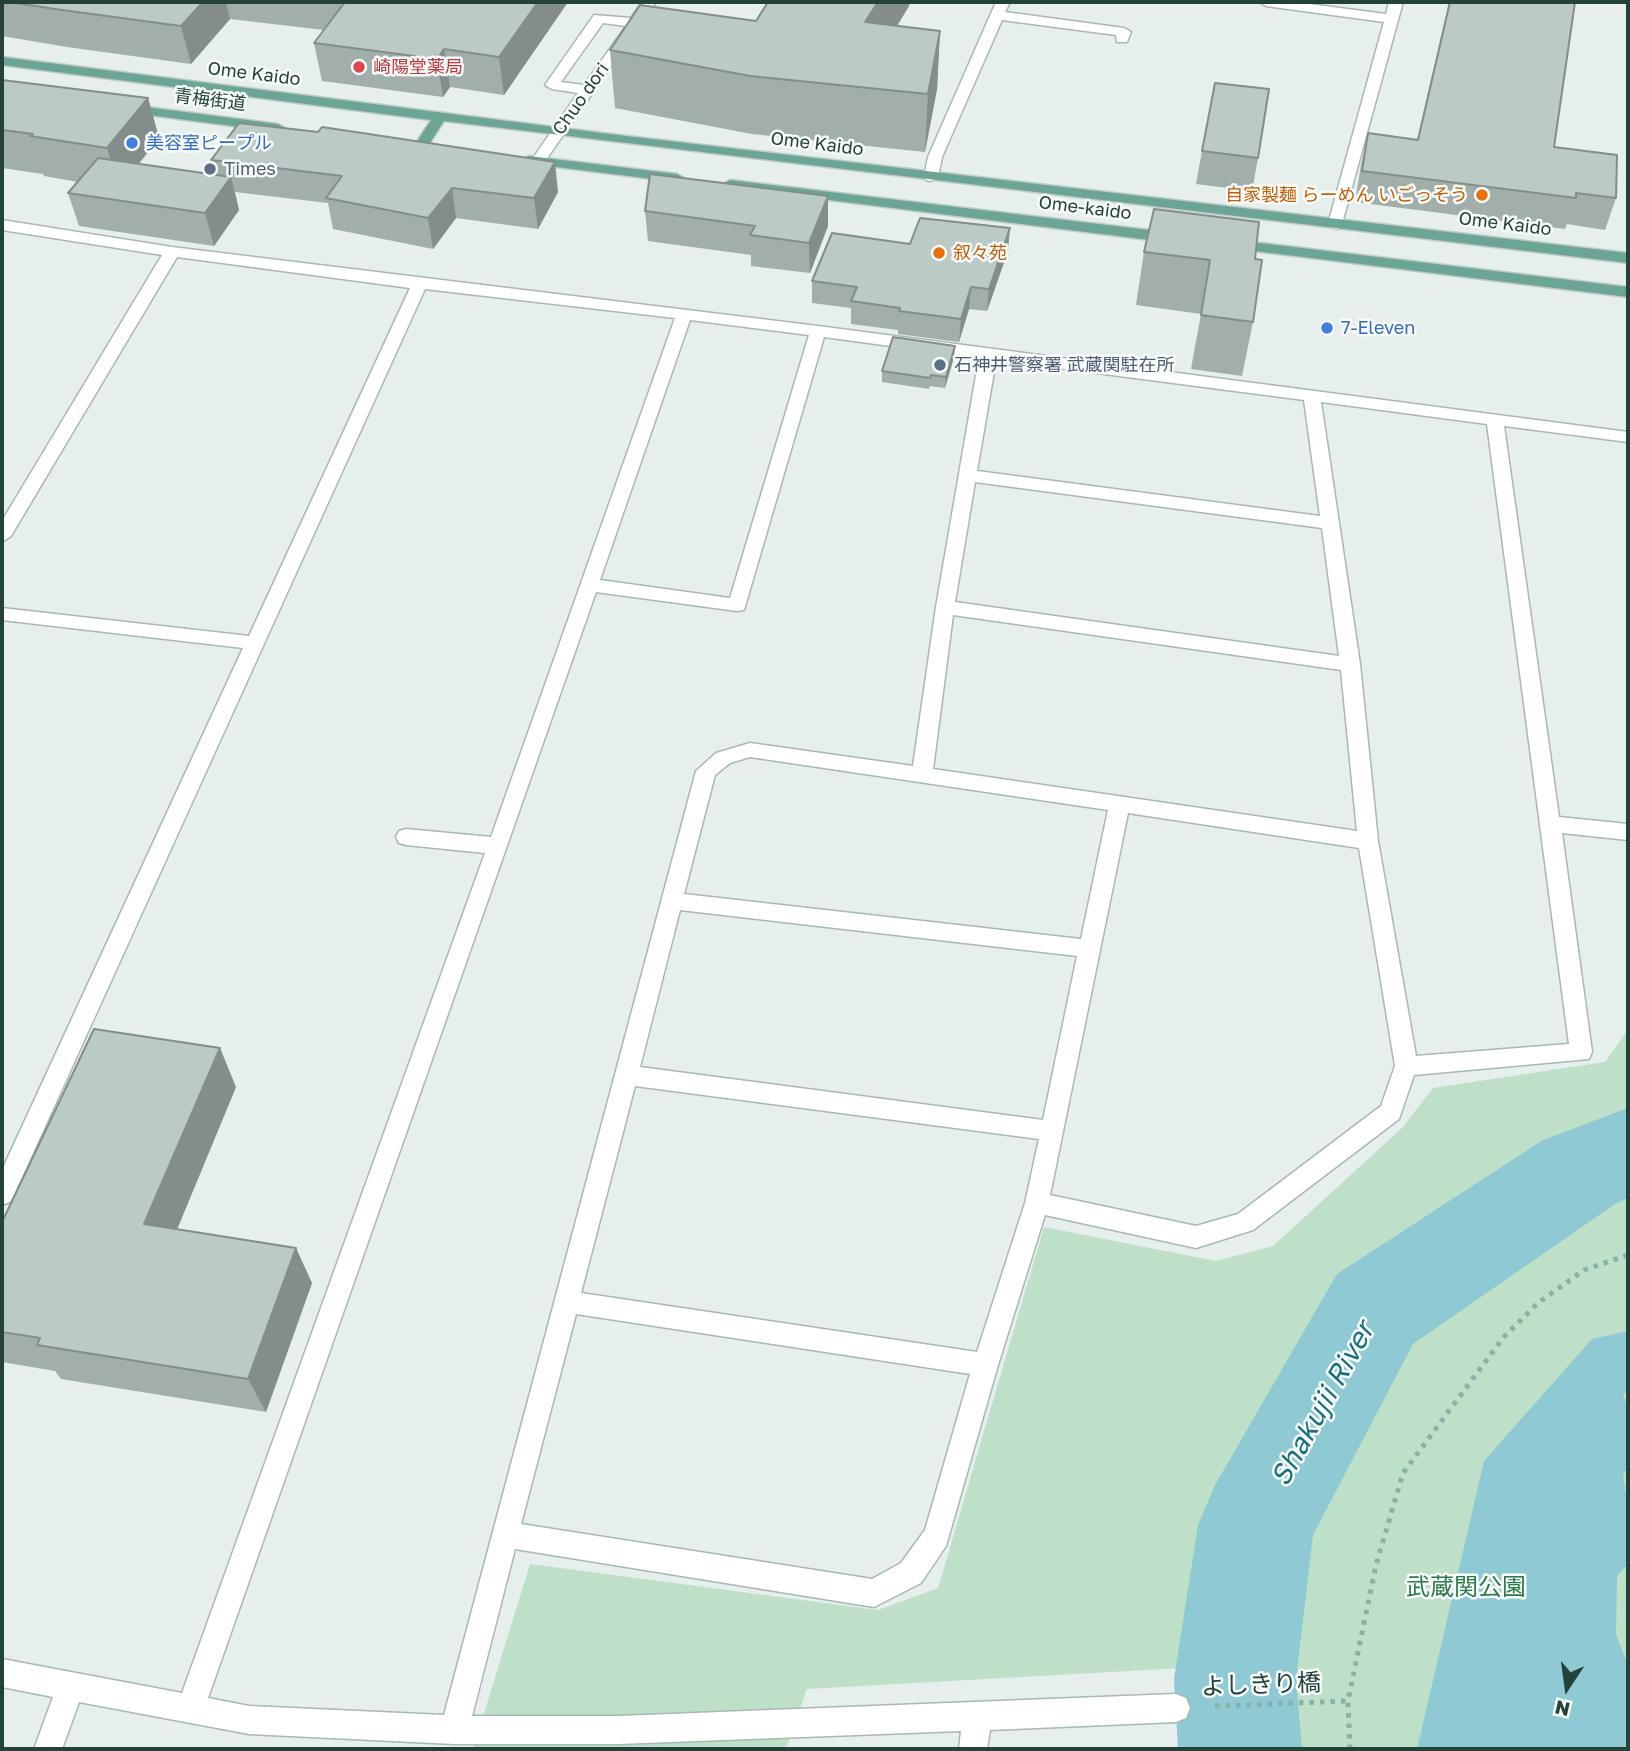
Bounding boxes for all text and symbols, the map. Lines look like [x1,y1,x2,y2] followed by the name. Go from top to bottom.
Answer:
[373,56,463,78] place label: 崎陽堂薬局
[206,58,302,90] street label: Ome Kaido
[351,59,367,75] marker: 崎陽堂薬局
[548,59,614,139] street label: Chuo dori
[173,85,247,115] street label: 青梅街道
[769,128,865,160] street label: Ome Kaido
[146,132,272,154] place label: 美容室ピープル
[124,135,140,151] marker: 美容室ピープル
[224,158,276,180] place label: Times
[202,161,218,177] marker: Times
[1225,184,1468,206] place label: 自家製麺 らーめん いごっそう
[1474,187,1490,203] marker: 自家製麺 らーめん いごっそう
[1037,192,1133,224] street label: Ome-kaido
[1457,208,1553,240] street label: Ome Kaido
[953,242,1007,264] place label: 叙々苑
[931,245,947,261] marker: 叙々苑
[1341,317,1415,339] place label: 7-Eleven
[1319,320,1335,336] marker: 7-Eleven
[954,354,1174,376] place label: 石神井警察署 武蔵関駐在所
[932,357,948,373] marker: 石神井警察署 武蔵関駐在所
[1264,1316,1382,1492] water label: Shakujii River
[1406,1573,1526,1601] park label: 武蔵関公園
[1532,1653,1602,1723] north arrow
[1201,1669,1321,1701] street label: よしきり橋
[1553,1696,1572,1722] text: N

